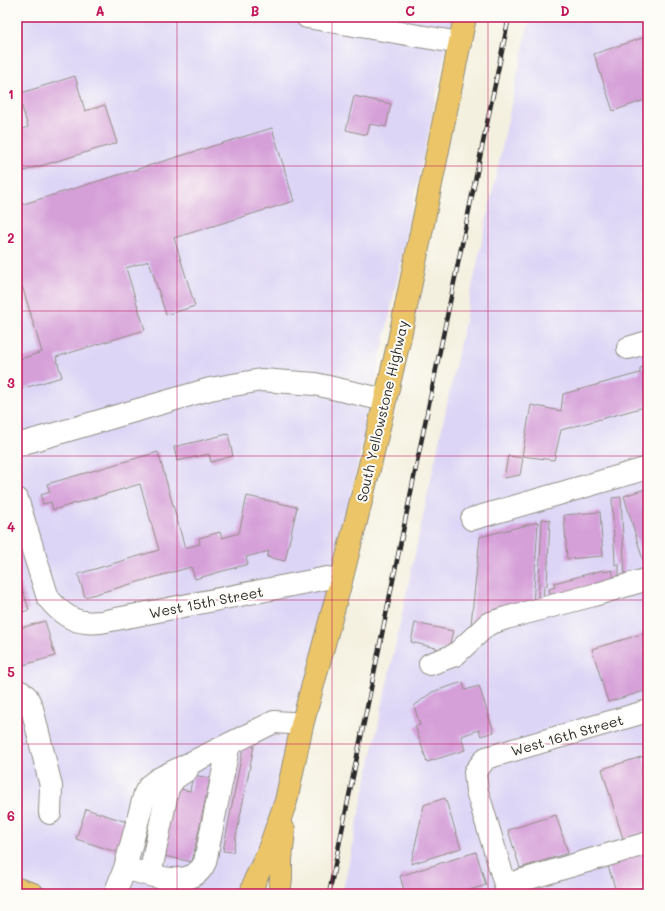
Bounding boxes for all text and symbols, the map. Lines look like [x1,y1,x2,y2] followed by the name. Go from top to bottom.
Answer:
[95,2,105,19] text: A
[251,2,260,19] text: B
[405,2,415,19] text: C
[560,2,570,19] text: D
[8,85,14,102] text: 1
[7,229,15,246] text: 2
[352,318,412,504] street label: South Yellowstone Highway
[7,374,15,391] text: 3
[7,518,15,535] text: 4
[147,582,265,622] street label: West 15th Street
[7,663,15,680] text: 5
[509,710,625,760] street label: West 16th Street
[7,807,15,824] text: 6

